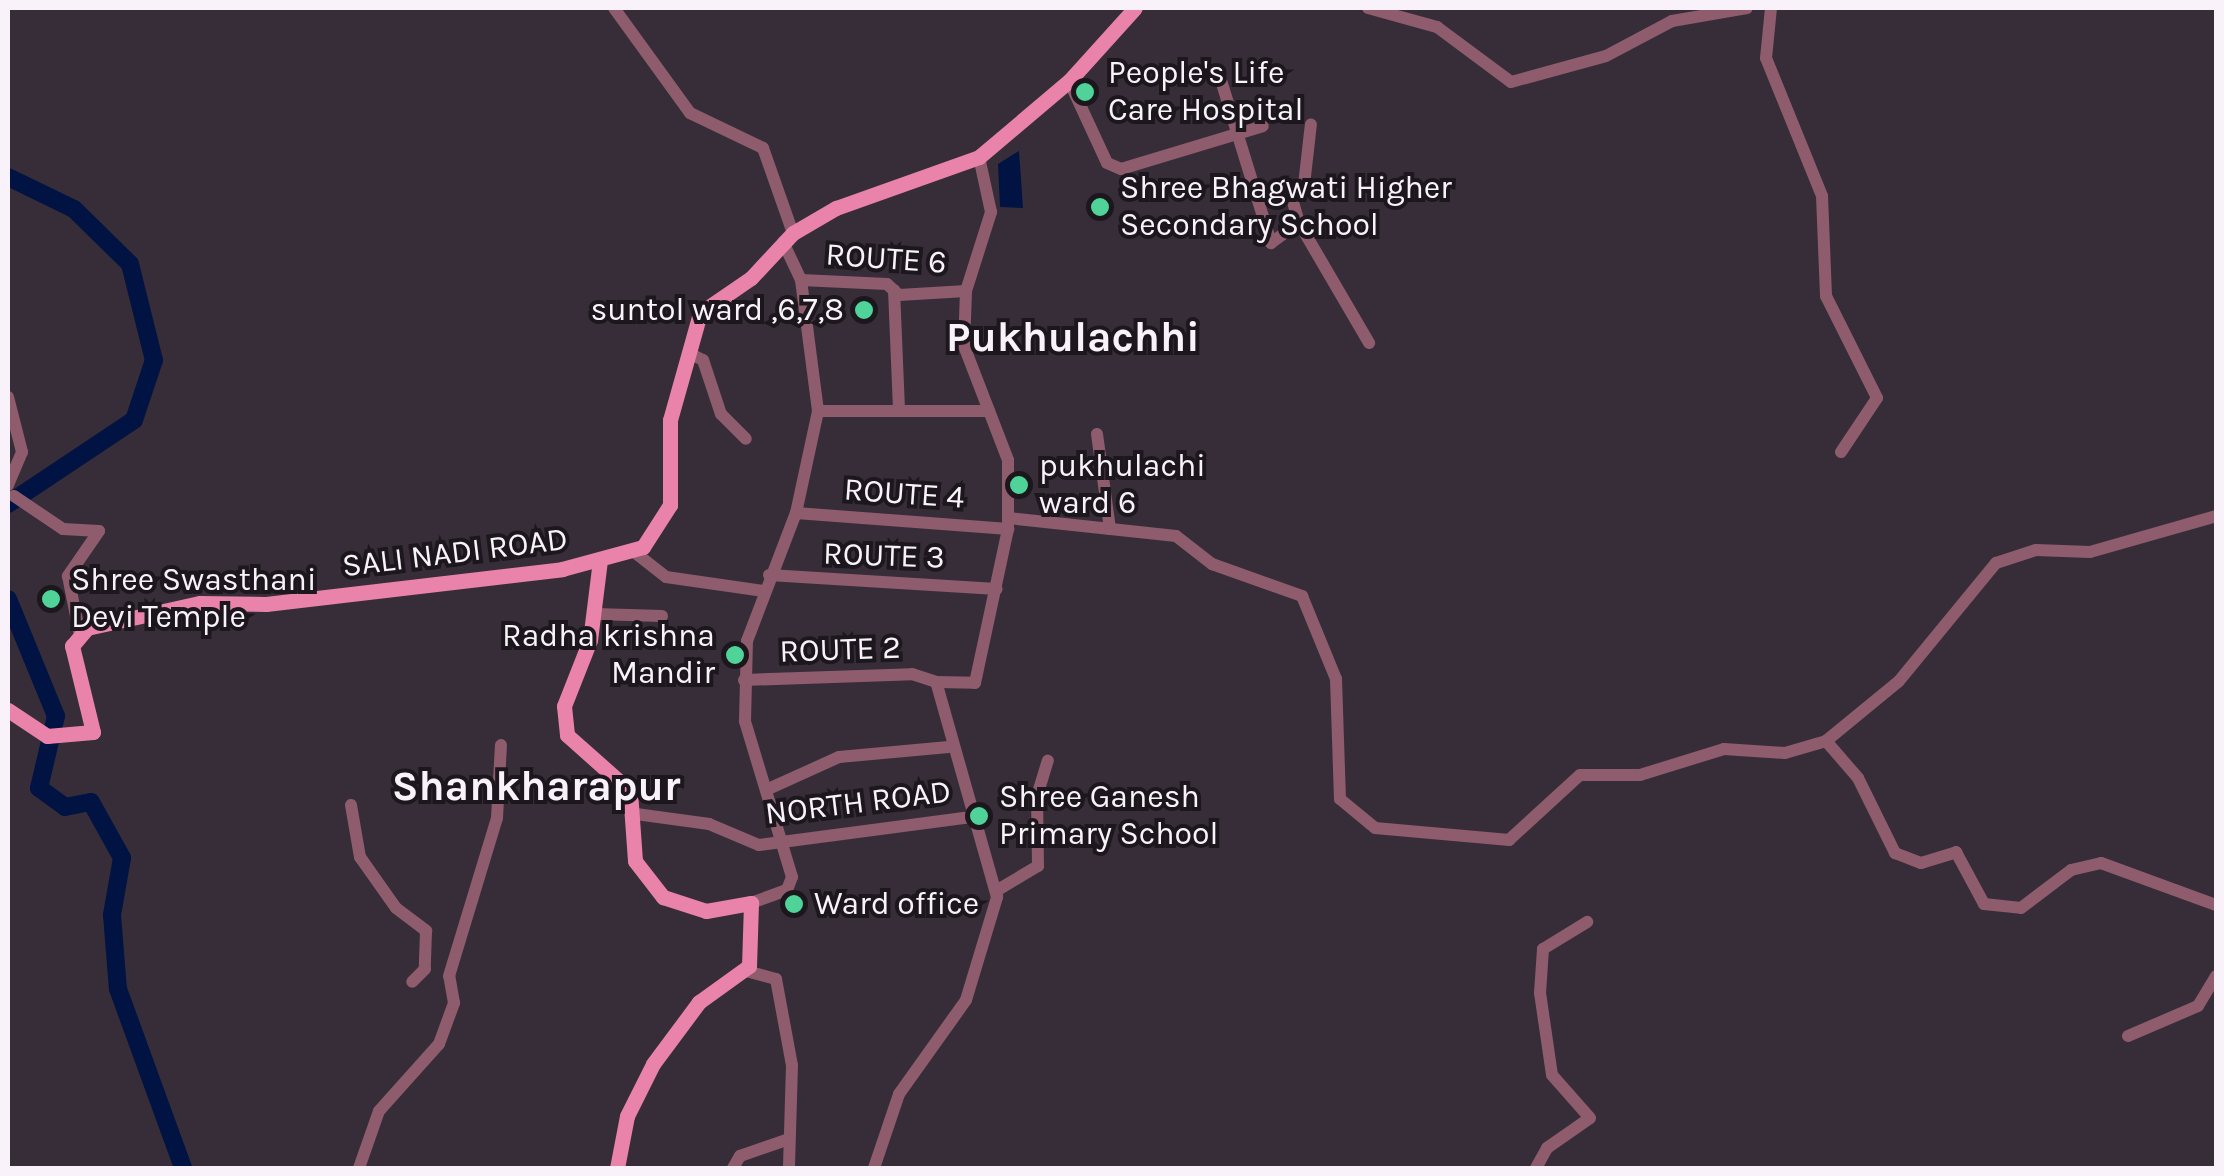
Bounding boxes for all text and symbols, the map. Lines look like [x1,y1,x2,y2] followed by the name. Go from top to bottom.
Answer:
[1108,55,1303,130] place label: People's Life Care Hospital
[1072,79,1098,105] marker: People's Life Care Hospital
[1120,170,1452,245] place label: Shree Bhagwati Higher Secondary School
[1089,196,1111,218] marker: Shree Bhagwati Higher Secondary School
[824,236,948,282] street label: ROUTE 6
[590,291,844,329] place label: suntol ward ,6,7,8
[853,299,875,321] marker: suntol ward ,6,7,8
[946,312,1200,362] district label: Pukhulachhi
[1039,448,1206,523] place label: pukhulachi ward 6
[842,471,966,517] street label: ROUTE 4
[1008,474,1030,496] marker: pukhulachi ward 6
[340,520,570,586] street label: SALI NADI ROAD
[823,535,945,577] street label: ROUTE 3
[71,562,316,637] place label: Shree Swasthani Devi Temple
[40,588,62,610] marker: Shree Swasthani Devi Temple
[502,618,715,693] place label: Radha krishna Mandir
[779,629,901,671] street label: ROUTE 2
[724,644,746,666] marker: Radha krishna Mandir
[392,761,680,811] district label: Shankharapur
[763,773,953,833] street label: NORTH ROAD
[999,779,1219,854] place label: Shree Ganesh Primary School
[968,805,990,827] marker: Shree Ganesh Primary School
[814,885,979,923] place label: Ward office
[783,893,805,915] marker: Ward office

